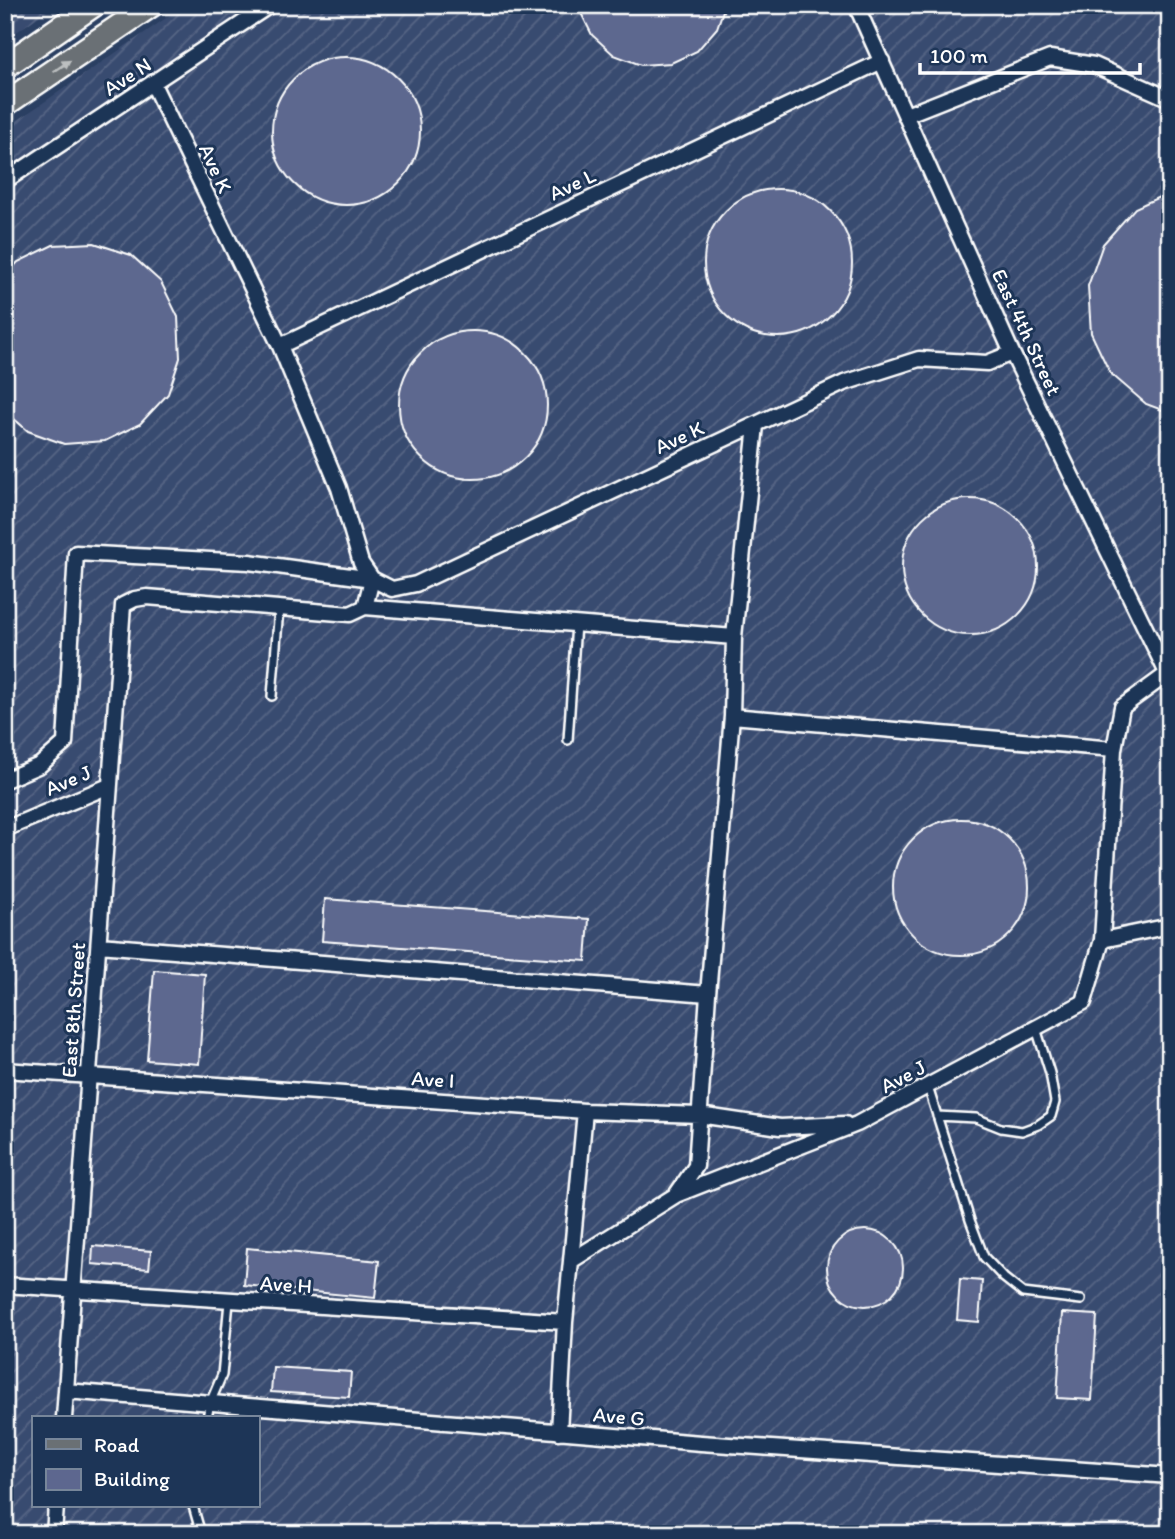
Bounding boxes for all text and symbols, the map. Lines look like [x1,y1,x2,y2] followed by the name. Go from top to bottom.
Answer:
[920,32,1140,76] scale bar
[930,43,988,68] text: 100 m
[98,51,156,101] street label: Ave N
[53,59,71,73] one-way arrow
[194,140,238,197] street label: Ave K
[545,162,599,206] street label: Ave L
[987,265,1067,399] street label: East 4th Street
[651,415,708,459] street label: Ave K
[41,759,95,801] street label: Ave J
[56,941,90,1079] street label: East 8th Street
[876,1054,930,1098] street label: Ave J
[411,1065,455,1093] street label: Ave I
[259,1270,313,1298] street label: Ave H
[592,1401,646,1431] street label: Ave G
[32,1416,259,1508] legend
[94,1432,140,1457] text: Road
[94,1466,170,1491] text: Building

